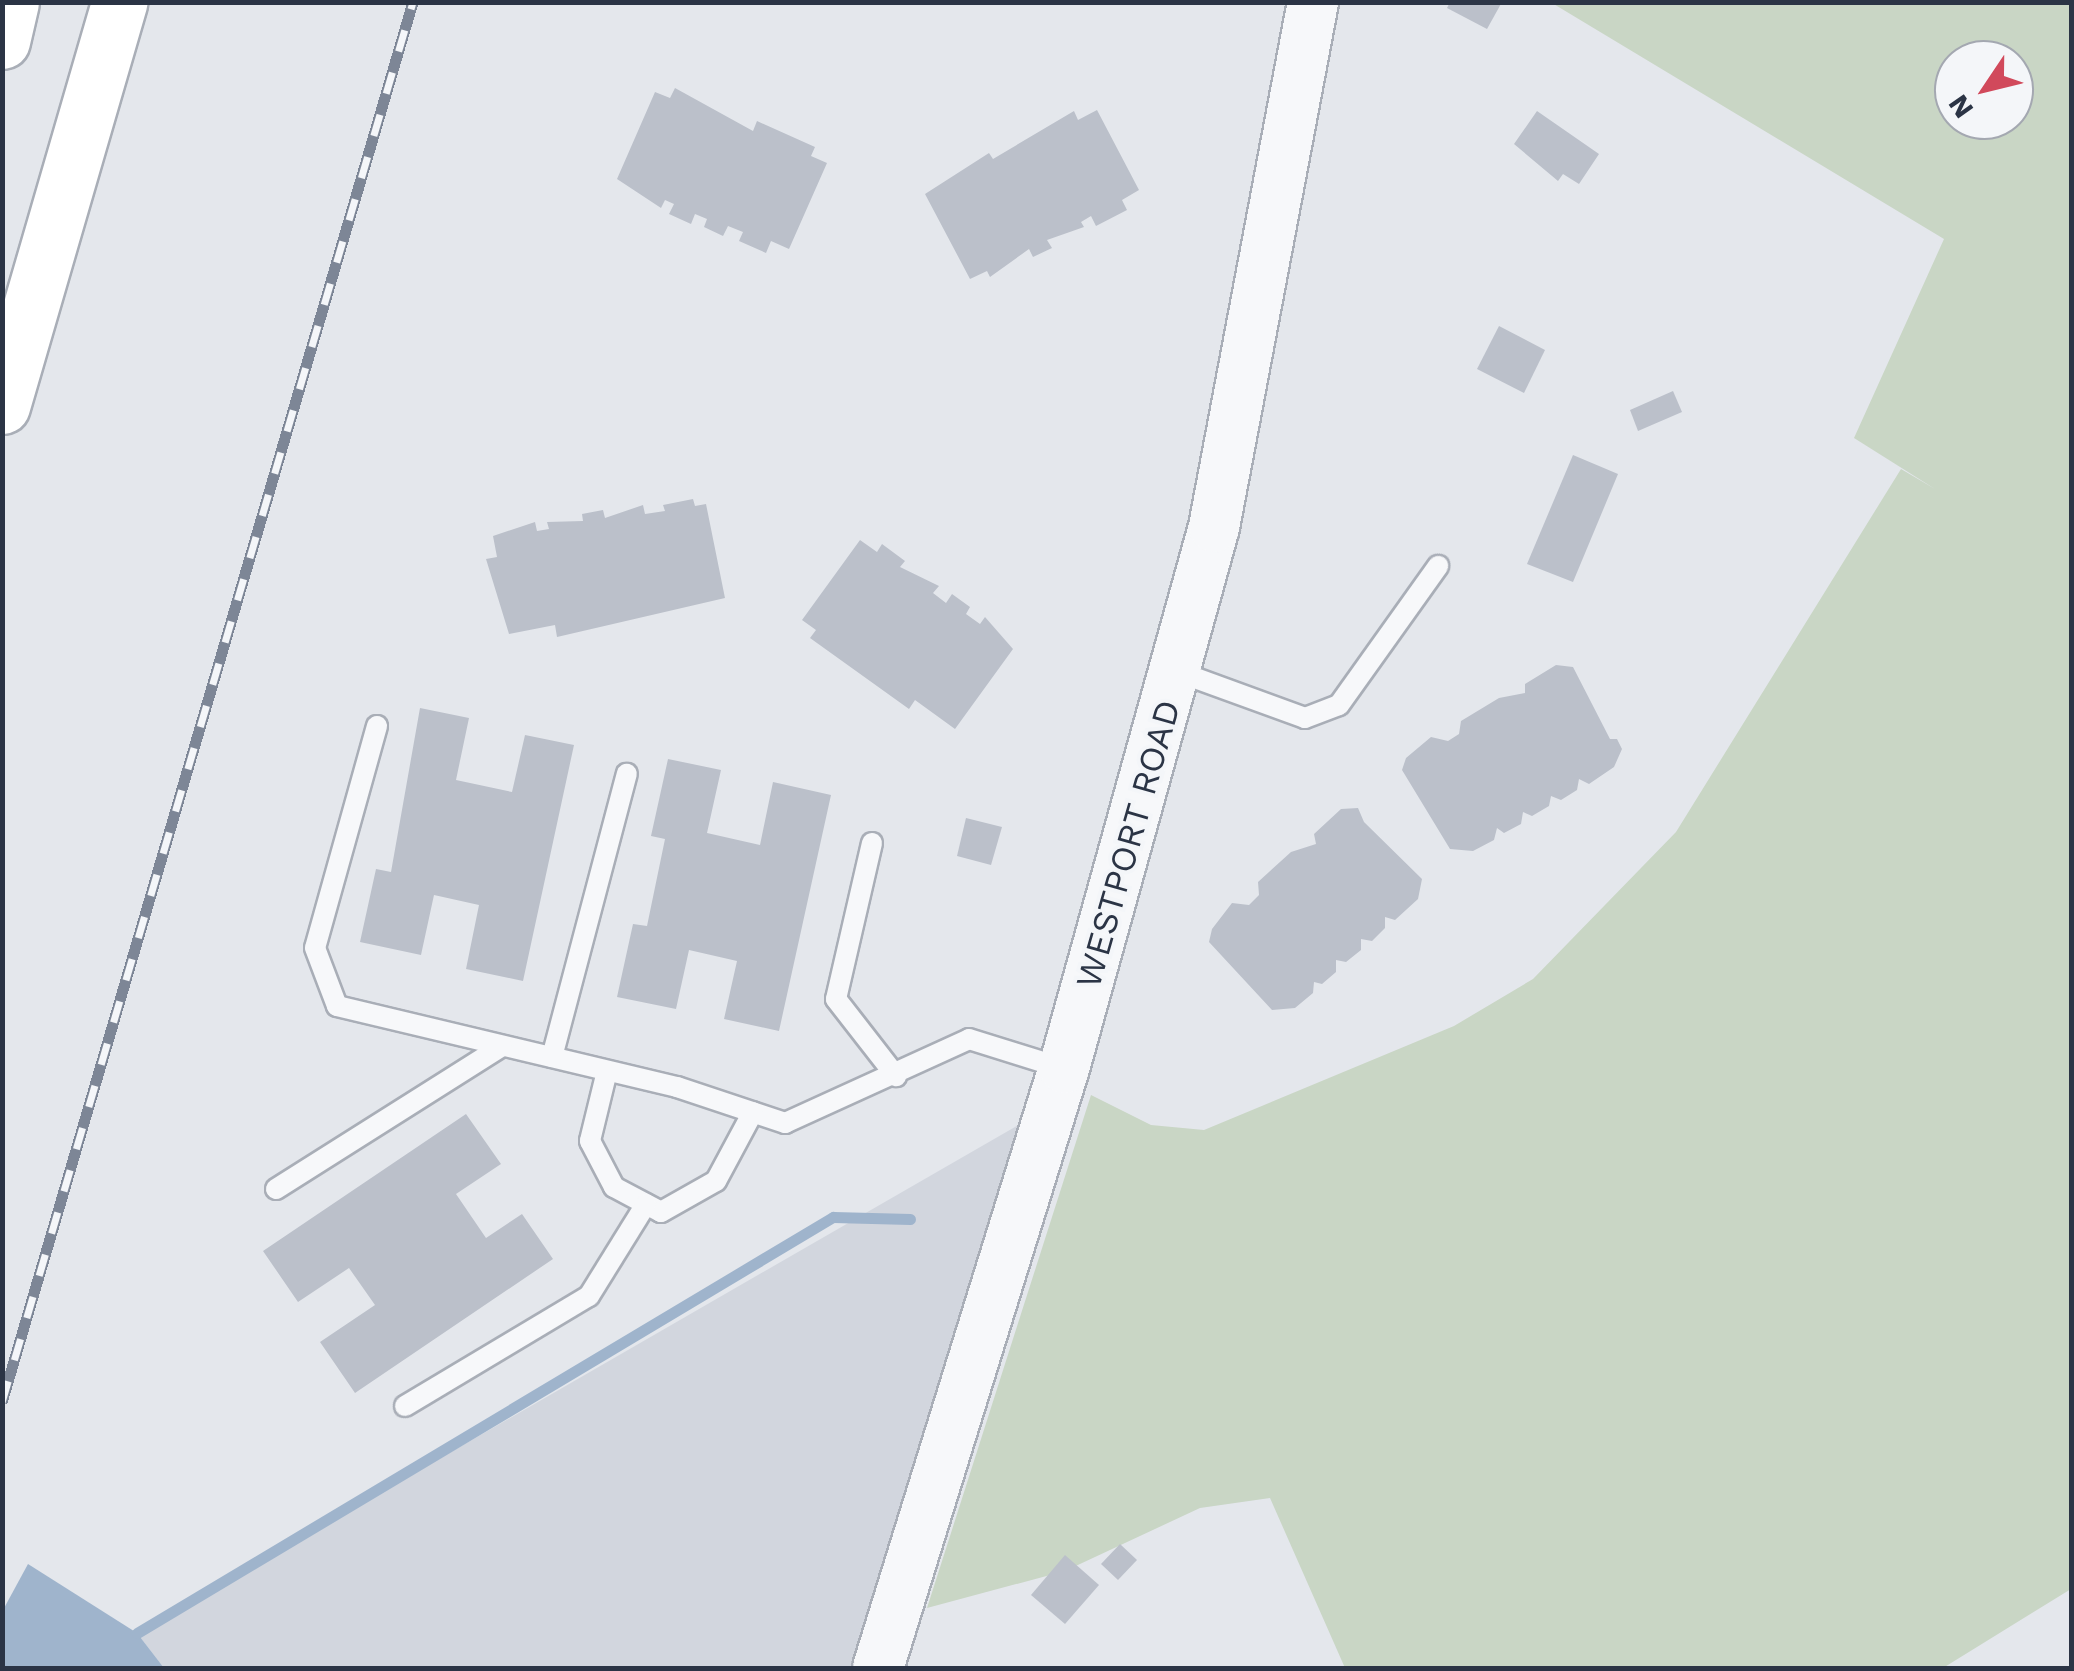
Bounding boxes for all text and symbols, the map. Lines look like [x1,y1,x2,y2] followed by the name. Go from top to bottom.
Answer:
[1934,40,2034,140] north arrow
[1941,88,1980,124] text: N
[1067,695,1189,993] street label: WESTPORT ROAD

